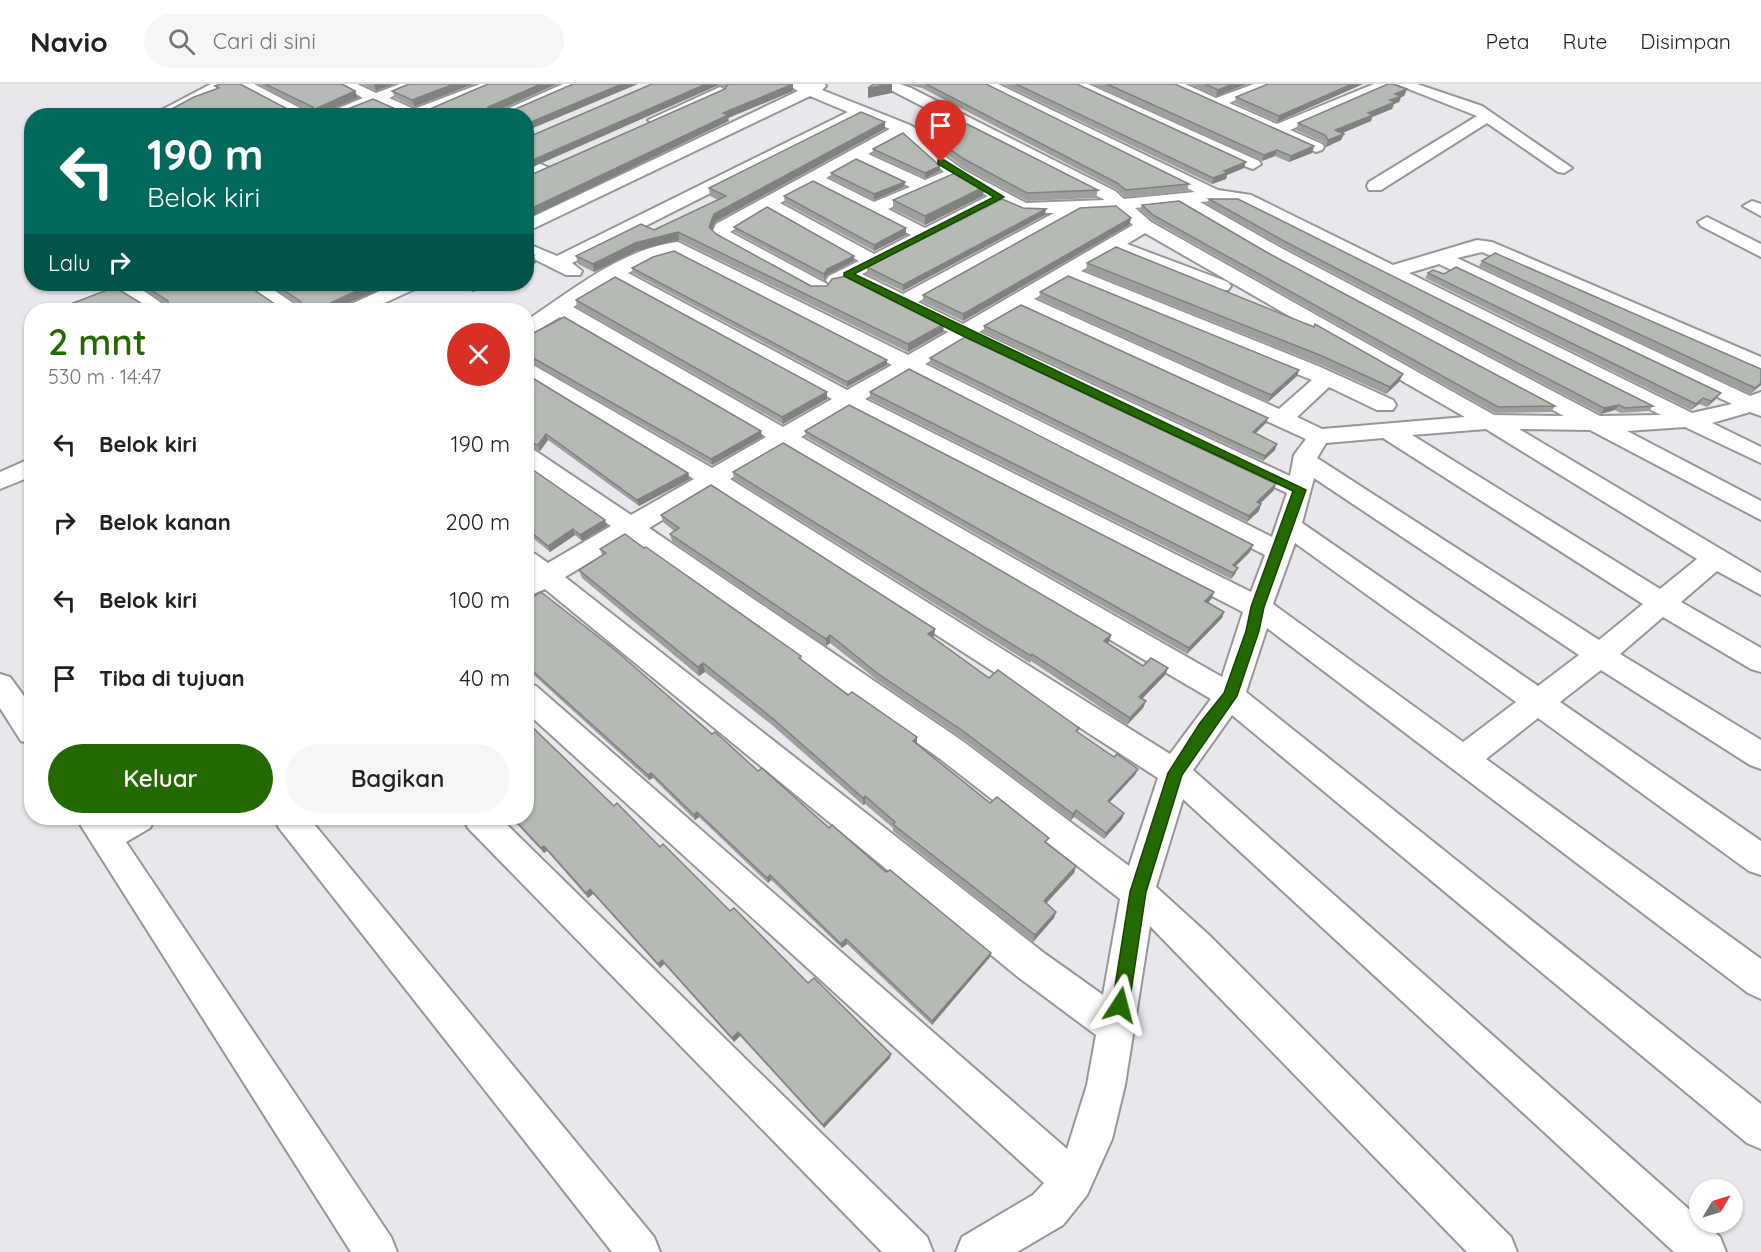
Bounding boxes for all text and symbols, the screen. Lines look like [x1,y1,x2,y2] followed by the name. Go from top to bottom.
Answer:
[144,14,564,68] search box
[30,24,108,59] text: Navio
[165,25,198,58] icon: search
[213,27,316,55] text: Cari di sini
[1486,28,1530,54] text: Peta
[1563,28,1607,54] text: Rute
[1640,28,1731,54] text: Disimpan
[915,100,966,162] pin
[924,109,957,142] icon: arrive
[147,128,263,181] text: 190 m
[48,132,126,210] icon: left
[147,180,260,214] text: Belok kiri
[103,246,136,279] icon: right
[48,249,91,277] text: Lalu
[48,319,147,364] text: 2 mnt
[447,323,510,386] button: close
[48,364,161,389] text: 530 m · 14:47
[48,428,81,461] icon: left
[99,430,197,458] text: Belok kiri
[450,430,510,458] text: 190 m
[48,506,81,539] icon: right
[99,508,231,536] text: Belok kanan
[446,508,510,536] text: 200 m
[48,584,81,617] icon: left
[99,586,197,614] text: Belok kiri
[450,586,510,614] text: 100 m
[48,662,81,695] icon: arrive
[99,664,245,692] text: Tiba di tujuan
[459,664,510,692] text: 40 m
[48,744,273,813] button: Keluar
[285,744,510,813] button: Bagikan
[1088,973,1152,1037] position arrow
[1689,1179,1743,1233] north arrow
[1689,1179,1743,1233] map controls

